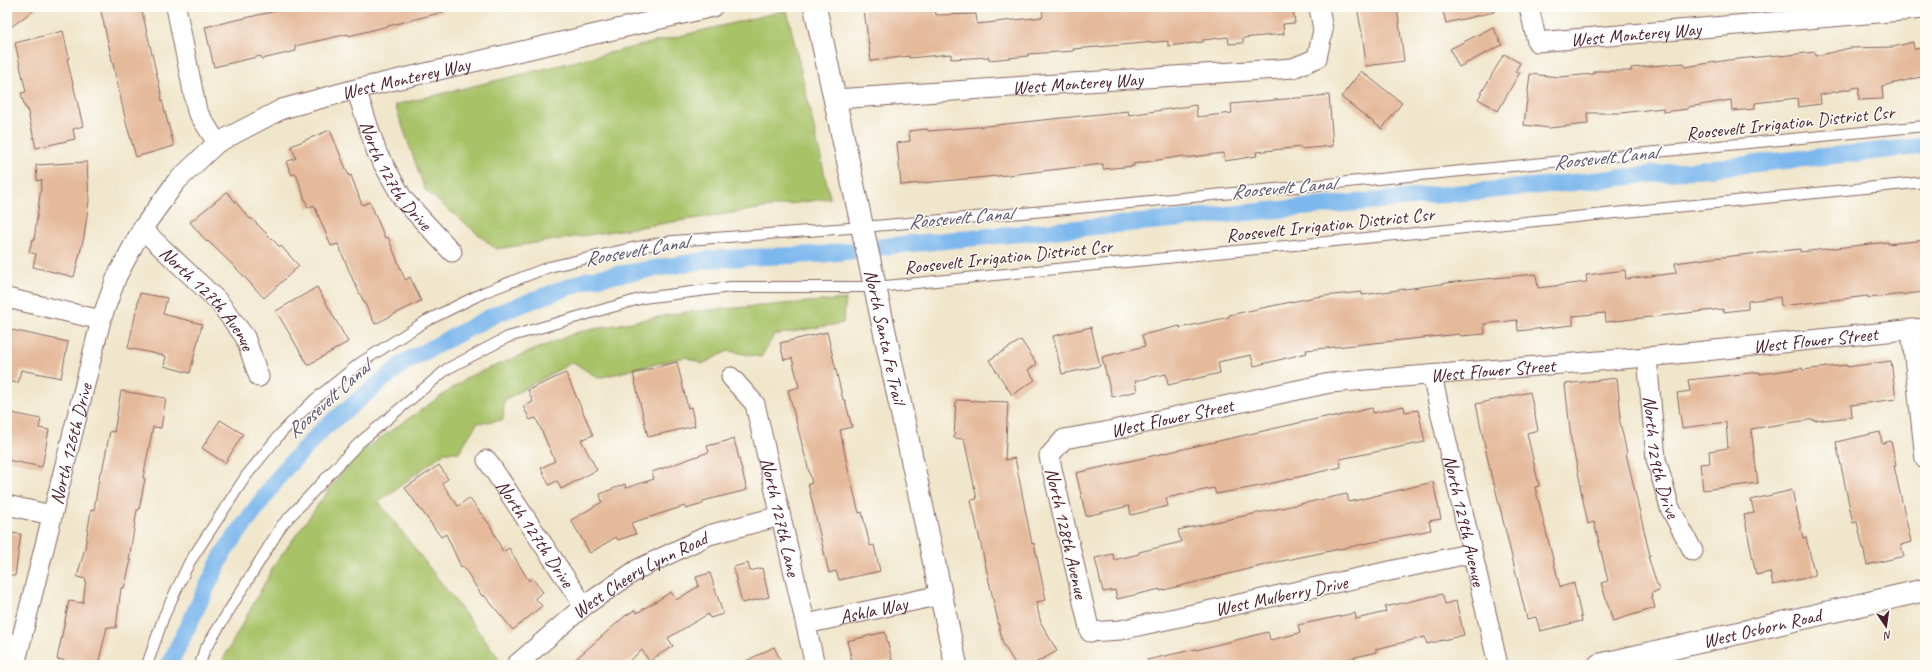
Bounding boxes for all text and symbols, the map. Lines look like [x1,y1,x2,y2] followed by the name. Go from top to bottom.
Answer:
[1570,17,1704,52] street label: West Monterey Way
[339,52,474,105] street label: West Monterey Way
[1011,67,1145,100] street label: West Monterey Way
[1685,100,1898,146] street label: Roosevelt Irrigation District Csr
[354,118,438,237] street label: North 127th Drive
[1552,139,1665,175] water label: Roosevelt Canal
[1230,170,1343,204] water label: Roosevelt Canal
[907,200,1020,234] water label: Roosevelt Canal
[1225,202,1438,248] street label: Roosevelt Irrigation District Csr
[583,228,696,272] water label: Roosevelt Canal
[903,234,1116,280] street label: Roosevelt Irrigation District Csr
[154,241,260,355] street label: North 127th Avenue
[859,268,911,410] street label: North Santa Fe Trail
[1752,322,1880,359] street label: West Flower Street
[281,351,380,443] water label: Roosevelt Canal
[1430,353,1558,388] street label: West Flower Street
[45,379,98,507] street label: North 126th Drive
[1109,393,1237,443] street label: West Flower Street
[1637,395,1685,524] street label: North 129th Drive
[1437,453,1491,590] street label: North 129th Avenue
[755,456,806,581] street label: North 127th Lane
[1039,466,1093,603] street label: North 128th Avenue
[491,476,580,594] street label: North 127th Drive
[567,526,714,624] street label: West Cheery Lynn Road
[1213,570,1351,622] street label: West Mulberry Drive
[838,591,911,629] street label: Ashla Way
[1701,603,1827,654] street label: West Osborn Road
[1866,606,1906,646] north arrow
[1881,628,1893,644] text: N

